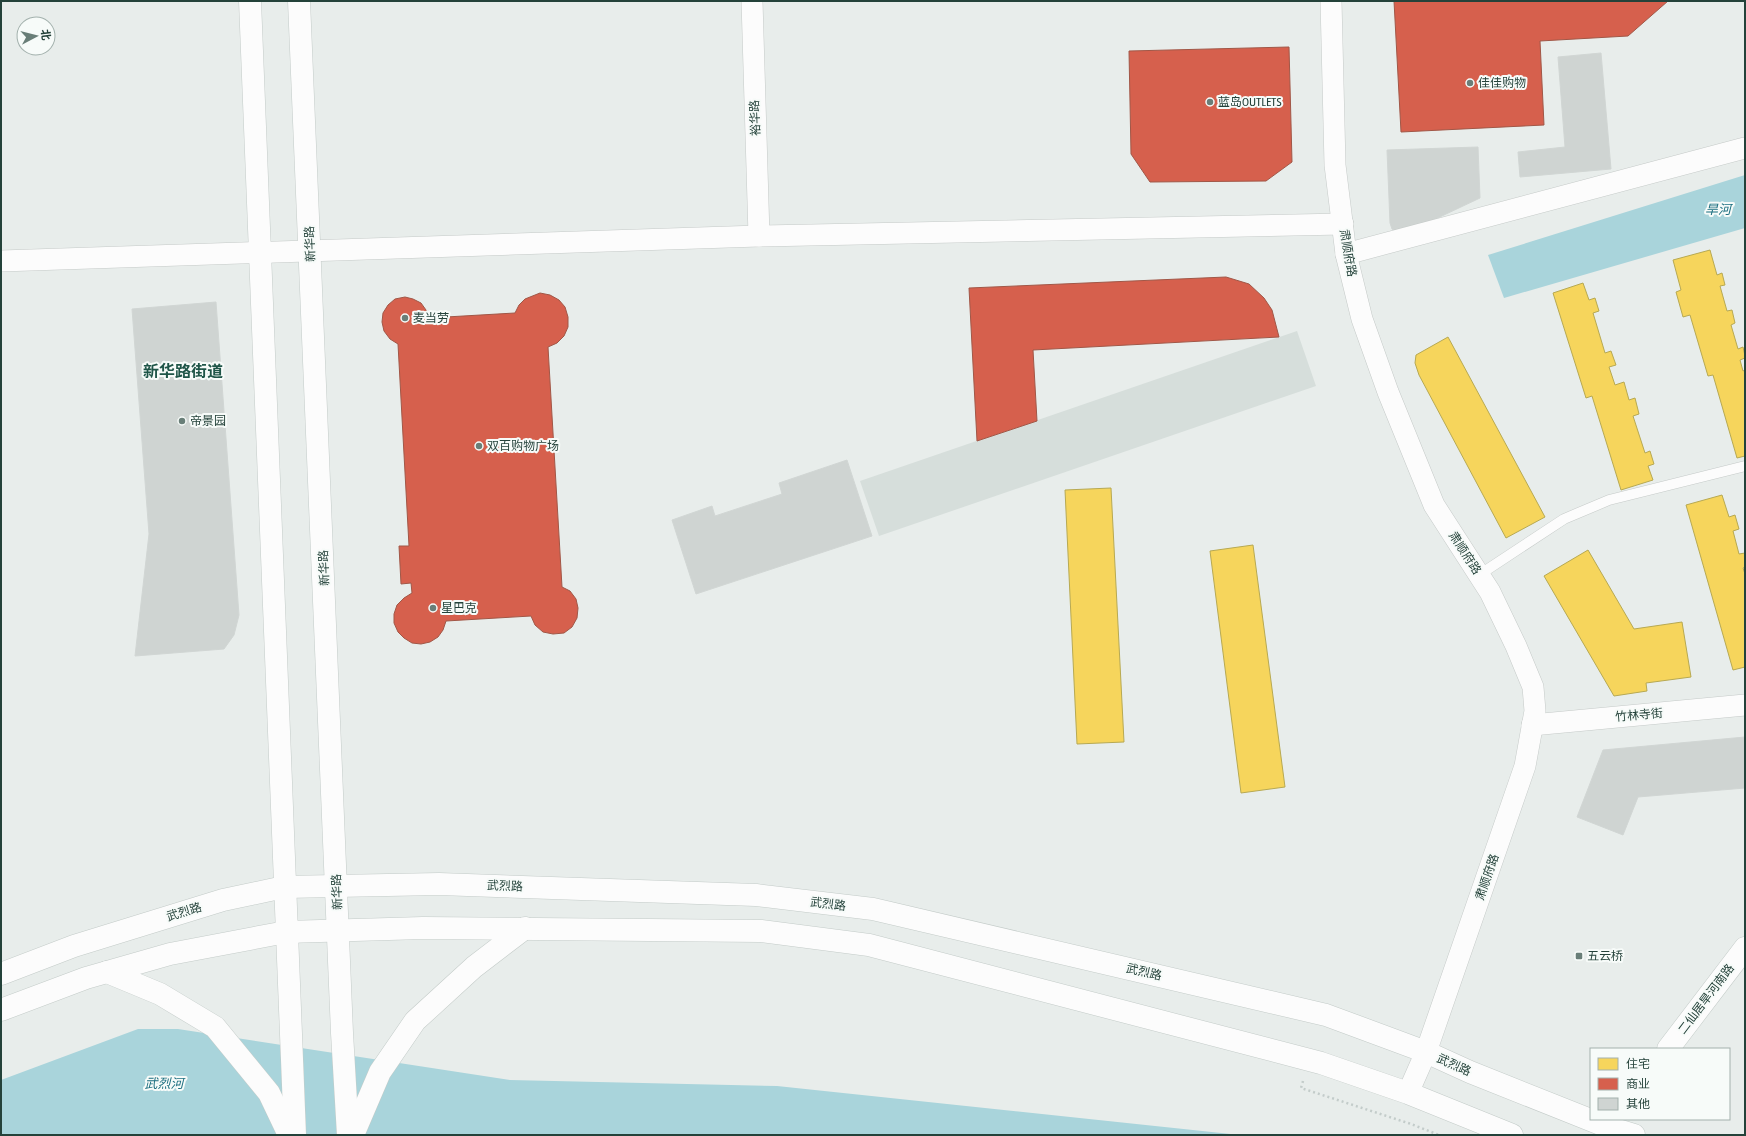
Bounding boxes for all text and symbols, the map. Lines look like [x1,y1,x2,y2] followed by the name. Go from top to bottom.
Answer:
[16,16,56,56] north arrow
[39,29,53,41] text: 北
[1478,76,1526,90] place label: 佳佳购物
[1465,78,1475,88] marker: 佳佳购物
[1218,95,1281,109] place label: 蓝岛OUTLETS
[1205,97,1215,107] marker: 蓝岛OUTLETS
[747,100,763,136] street label: 裕华路
[1705,202,1734,217] water label: 旱河
[302,226,318,262] street label: 新华路
[1337,228,1359,278] street label: 肃顺府路
[413,311,449,325] place label: 麦当劳
[400,313,410,323] marker: 麦当劳
[143,362,223,380] district label: 新华路街道
[190,414,226,428] place label: 帝景园
[177,416,187,426] marker: 帝景园
[487,439,559,453] place label: 双百购物广场
[474,441,484,451] marker: 双百购物广场
[1446,529,1484,577] street label: 肃顺府路
[316,550,332,586] street label: 新华路
[441,601,477,615] place label: 星巴克
[428,603,438,613] marker: 星巴克
[1614,706,1664,724] street label: 竹林寺街
[1473,852,1501,902] street label: 肃顺府路
[329,874,345,910] street label: 新华路
[487,878,523,894] street label: 武烈路
[809,895,847,913] street label: 武烈路
[165,900,203,924] street label: 武烈路
[1587,949,1623,963] place label: 五云桥
[1574,951,1584,961] marker: 五云桥
[1125,961,1163,983] street label: 武烈路
[1675,961,1737,1037] street label: 二仙居旱河南路
[1590,1048,1730,1120] legend
[1435,1051,1473,1079] street label: 武烈路
[1626,1057,1650,1071] text: 住宅
[144,1076,186,1091] water label: 武烈河
[1626,1077,1650,1091] text: 商业
[1626,1097,1650,1111] text: 其他

